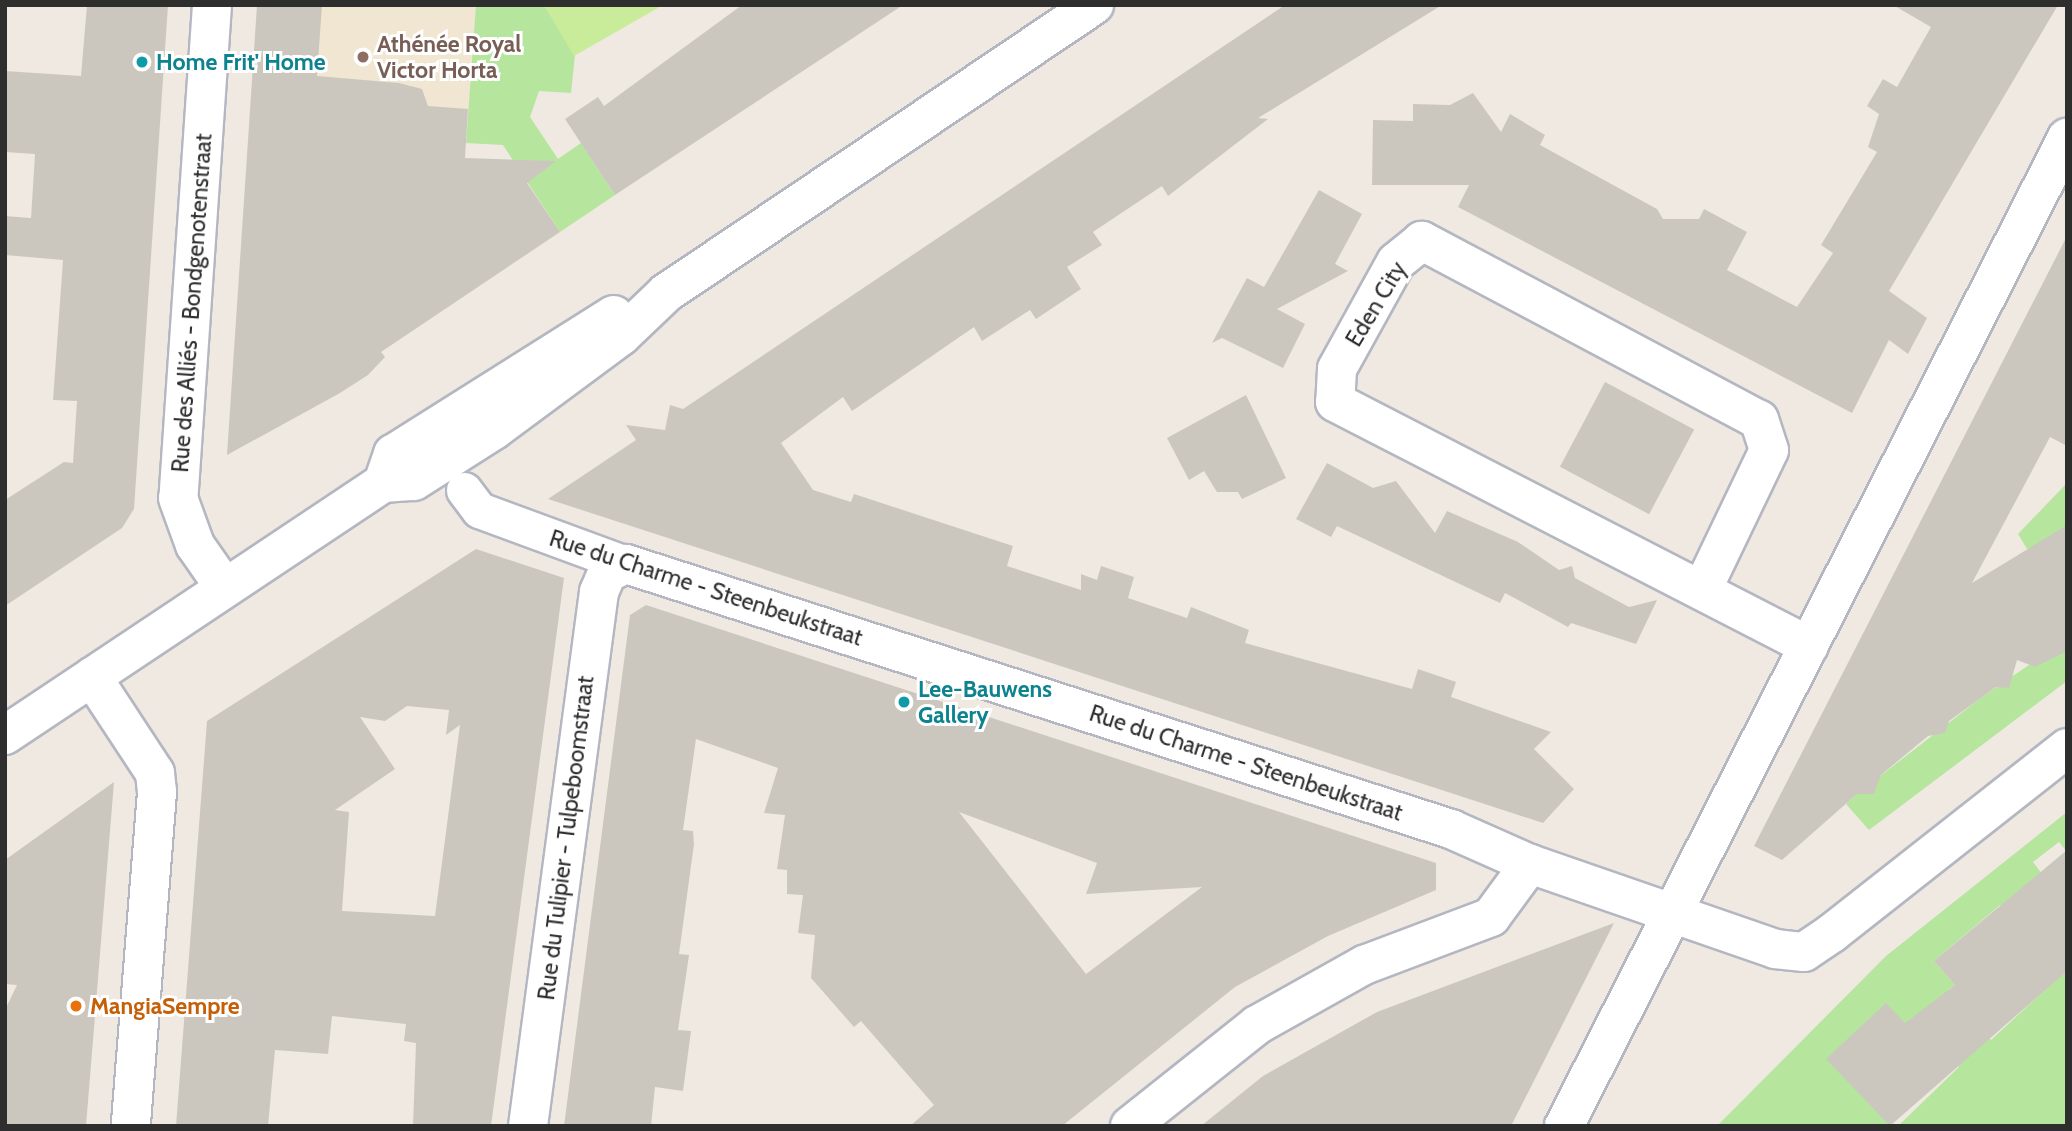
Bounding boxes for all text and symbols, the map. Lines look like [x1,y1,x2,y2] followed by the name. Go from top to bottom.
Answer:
[377,30,521,84] place label: Athénée Royal Victor Horta
[156,48,326,76] place label: Home Frit' Home
[355,49,371,65] marker: Athénée Royal Victor Horta
[134,54,150,70] marker: Home Frit' Home
[166,133,218,473] street label: Rue des Alliés - Bondgenotenstraat
[1340,257,1412,351] street label: Eden City
[546,524,866,652] street label: Rue du Charme - Steenbeukstraat
[532,674,600,1002] street label: Rue du Tulipier - Tulpeboomstraat
[918,675,1052,729] place label: Lee-Bauwens Gallery
[896,694,912,710] marker: Lee-Bauwens Gallery
[1086,699,1406,827] street label: Rue du Charme - Steenbeukstraat
[90,992,240,1020] place label: MangiaSempre
[68,998,84,1014] marker: MangiaSempre

